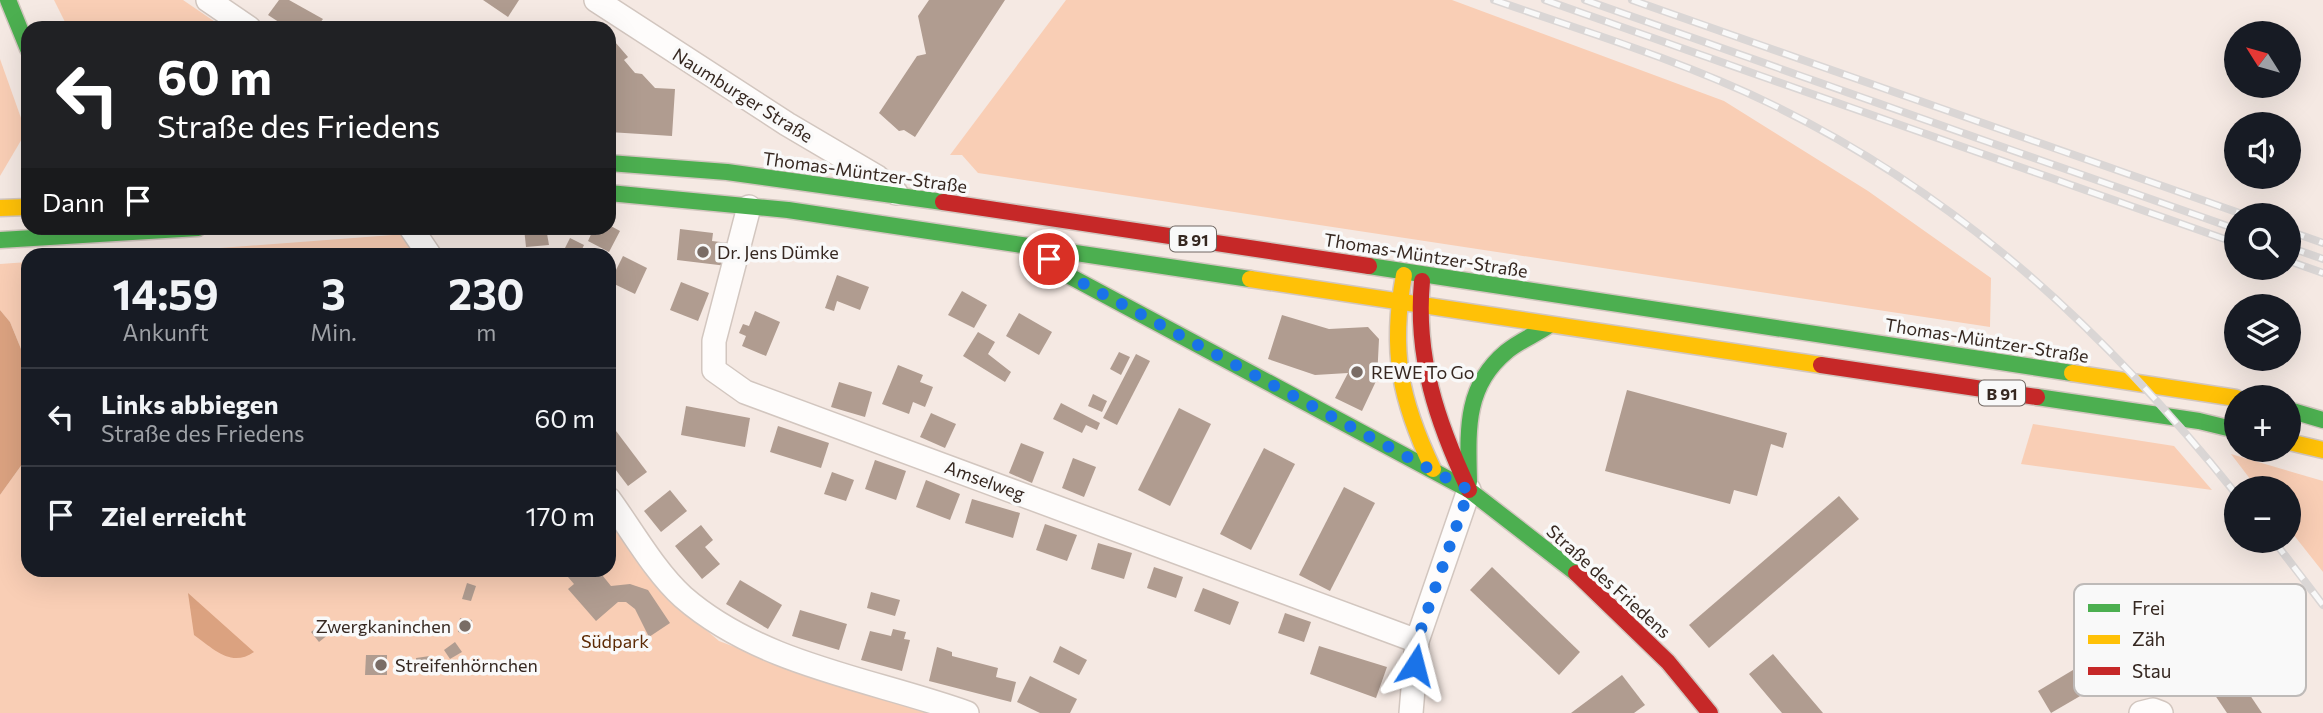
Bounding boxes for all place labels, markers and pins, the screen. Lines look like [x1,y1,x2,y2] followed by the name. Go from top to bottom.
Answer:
[1019,229,1079,289] pin
[717,241,839,263] place label: Dr. Jens Dümke
[695,244,711,260] marker: Dr. Jens Dümke
[1371,361,1475,383] place label: REWE To Go
[1349,364,1365,380] marker: REWE To Go
[316,615,451,637] place label: Zwergkaninchen
[457,618,473,634] marker: Zwergkaninchen
[395,654,538,676] place label: Streifenhörnchen
[373,657,389,673] marker: Streifenhörnchen

